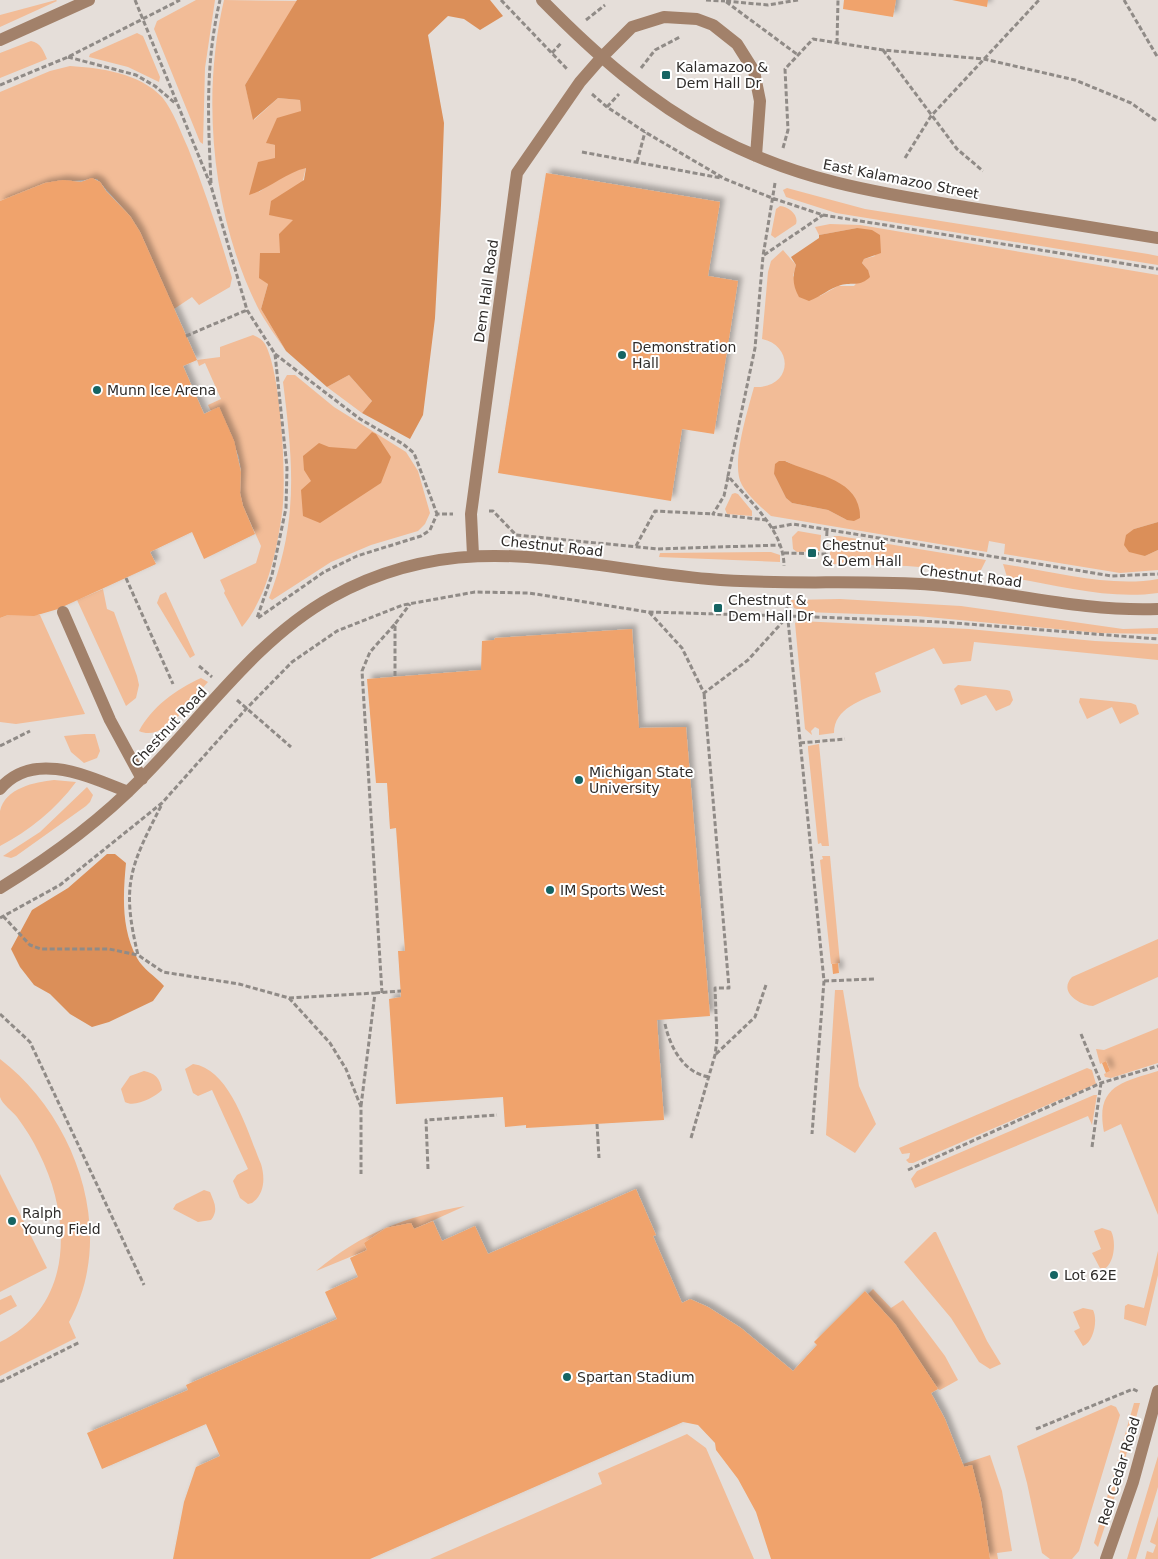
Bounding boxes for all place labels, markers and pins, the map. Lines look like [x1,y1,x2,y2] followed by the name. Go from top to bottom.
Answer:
[676,59,768,91] place label: Kalamazoo & Dem Hall Dr
[660,69,672,81] marker: Kalamazoo & Dem Hall Dr
[632,339,736,371] place label: Demonstration Hall
[616,349,628,361] marker: Demonstration Hall
[107,382,216,398] place label: Munn Ice Arena
[91,384,103,396] marker: Munn Ice Arena
[822,537,902,569] place label: Chestnut & Dem Hall
[806,547,818,559] marker: Chestnut & Dem Hall
[728,592,814,624] place label: Chestnut & Dem Hall Dr
[712,602,724,614] marker: Chestnut & Dem Hall Dr
[589,764,693,796] place label: Michigan State University
[573,774,585,786] marker: Michigan State University
[560,882,665,898] place label: IM Sports West
[544,884,556,896] marker: IM Sports West
[21,1205,101,1237] place label: Ralph Young Field
[6,1215,18,1227] marker: Ralph Young Field
[1064,1267,1117,1283] place label: Lot 62E
[1048,1269,1060,1281] marker: Lot 62E
[577,1369,695,1385] place label: Spartan Stadium
[561,1371,573,1383] marker: Spartan Stadium

